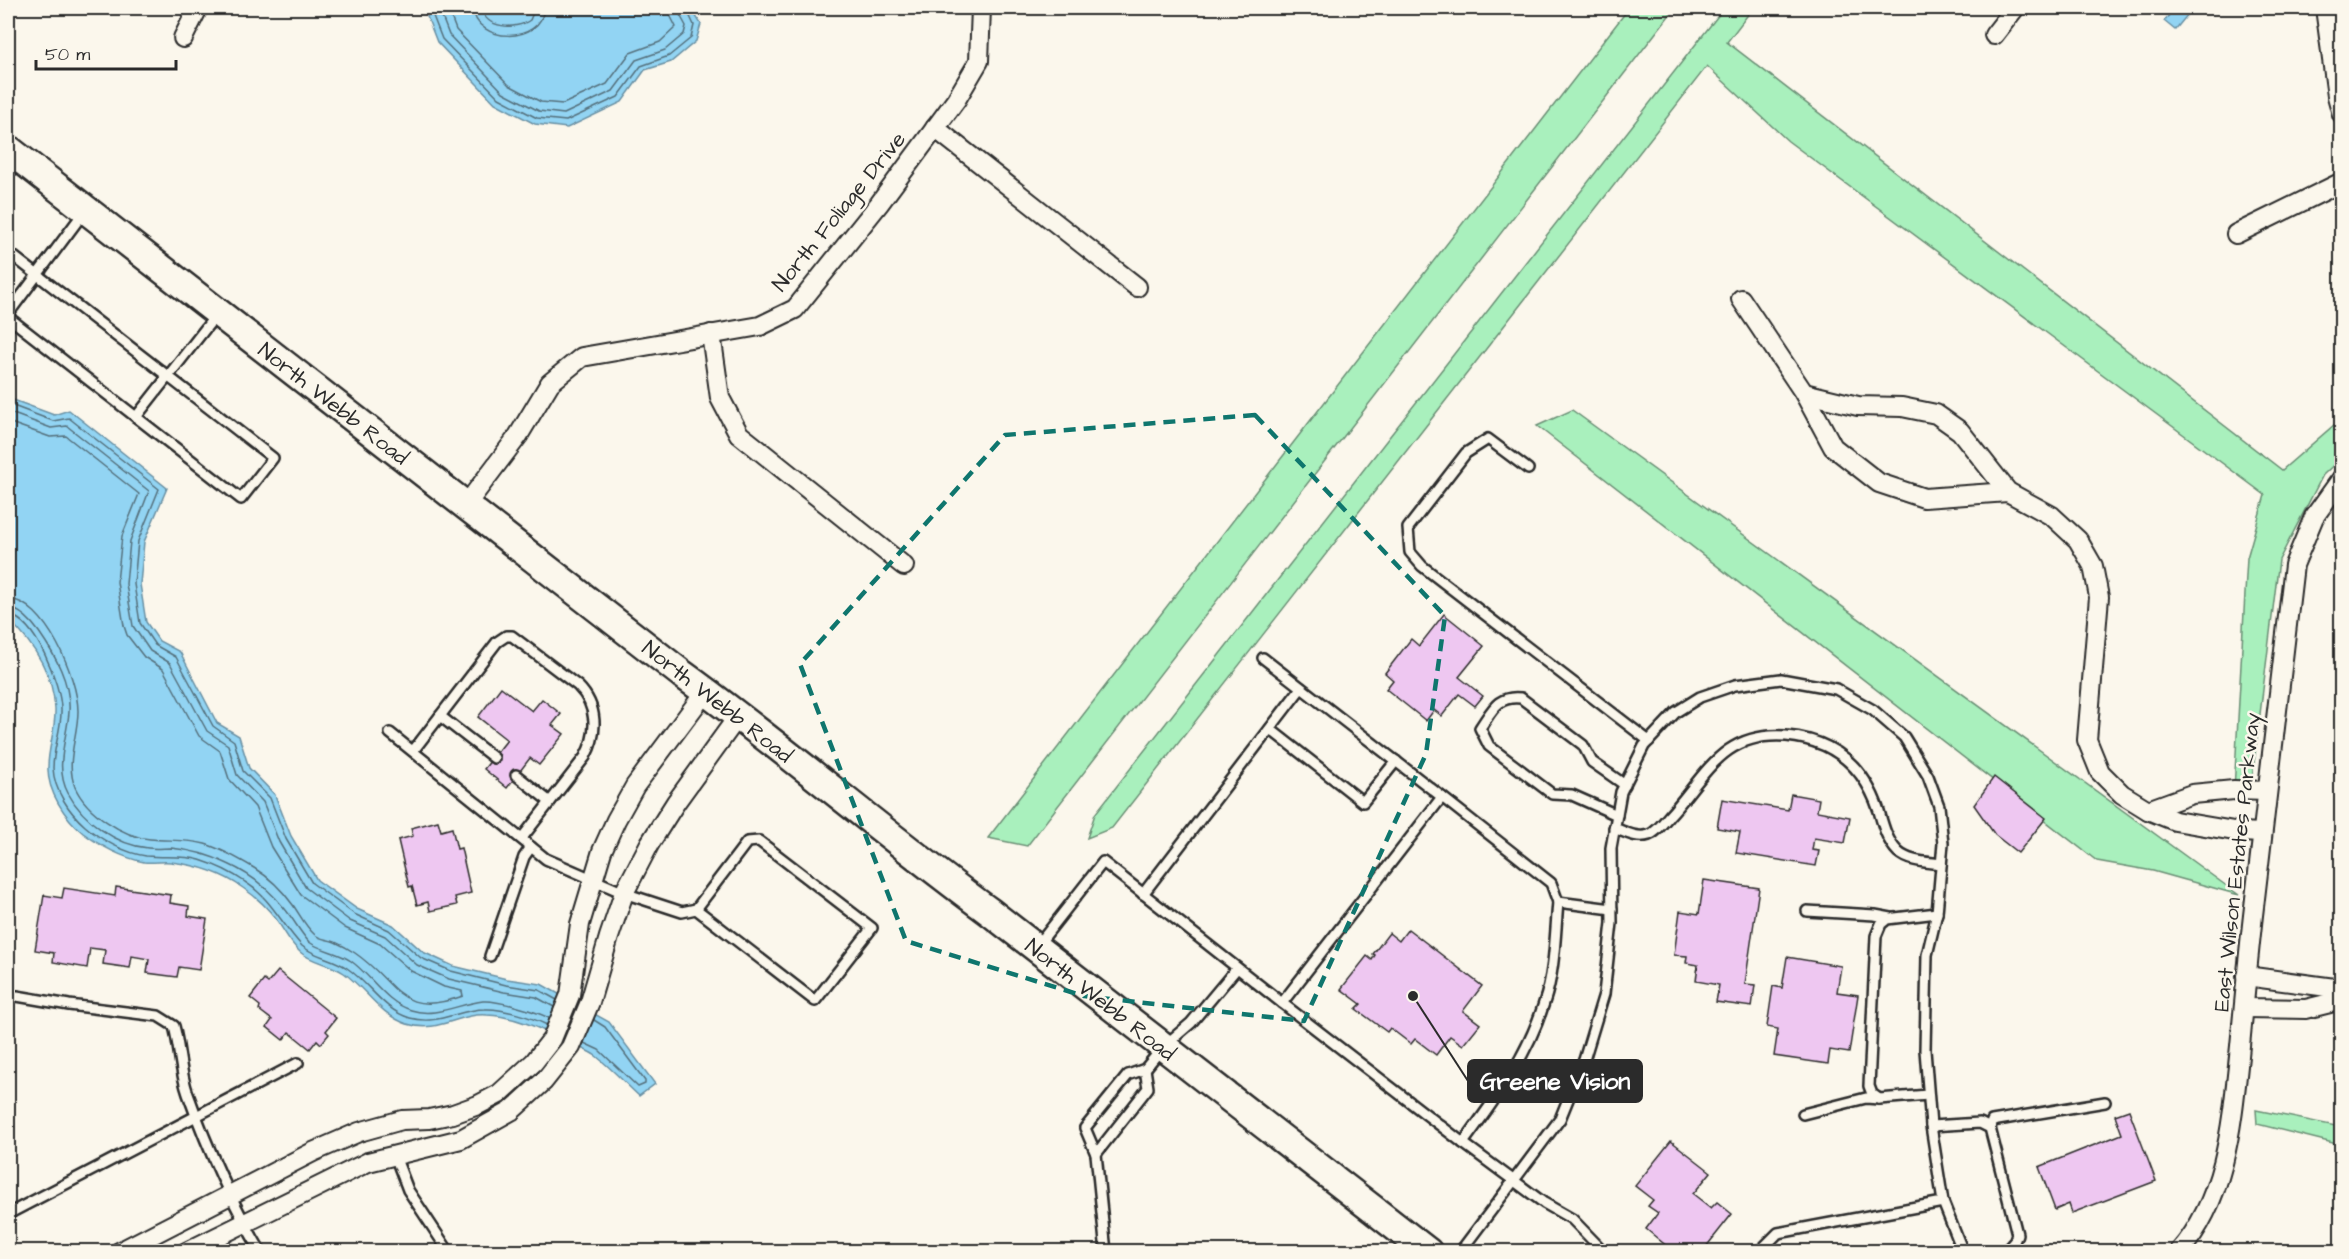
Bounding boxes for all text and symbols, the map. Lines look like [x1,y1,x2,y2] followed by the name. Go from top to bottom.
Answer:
[36,33,176,71] scale bar
[45,42,90,67] text: 50 m
[765,125,914,299] street label: North Foliage Drive
[251,335,415,473] street label: North Webb Road
[635,633,799,771] street label: North Webb Road
[2206,711,2270,1013] street label: East Wilson Estates Parkway
[1018,931,1182,1069] street label: North Webb Road
[1468,1060,1642,1102] callout: Greene Vision
[1480,1065,1630,1099] text: Greene Vision

